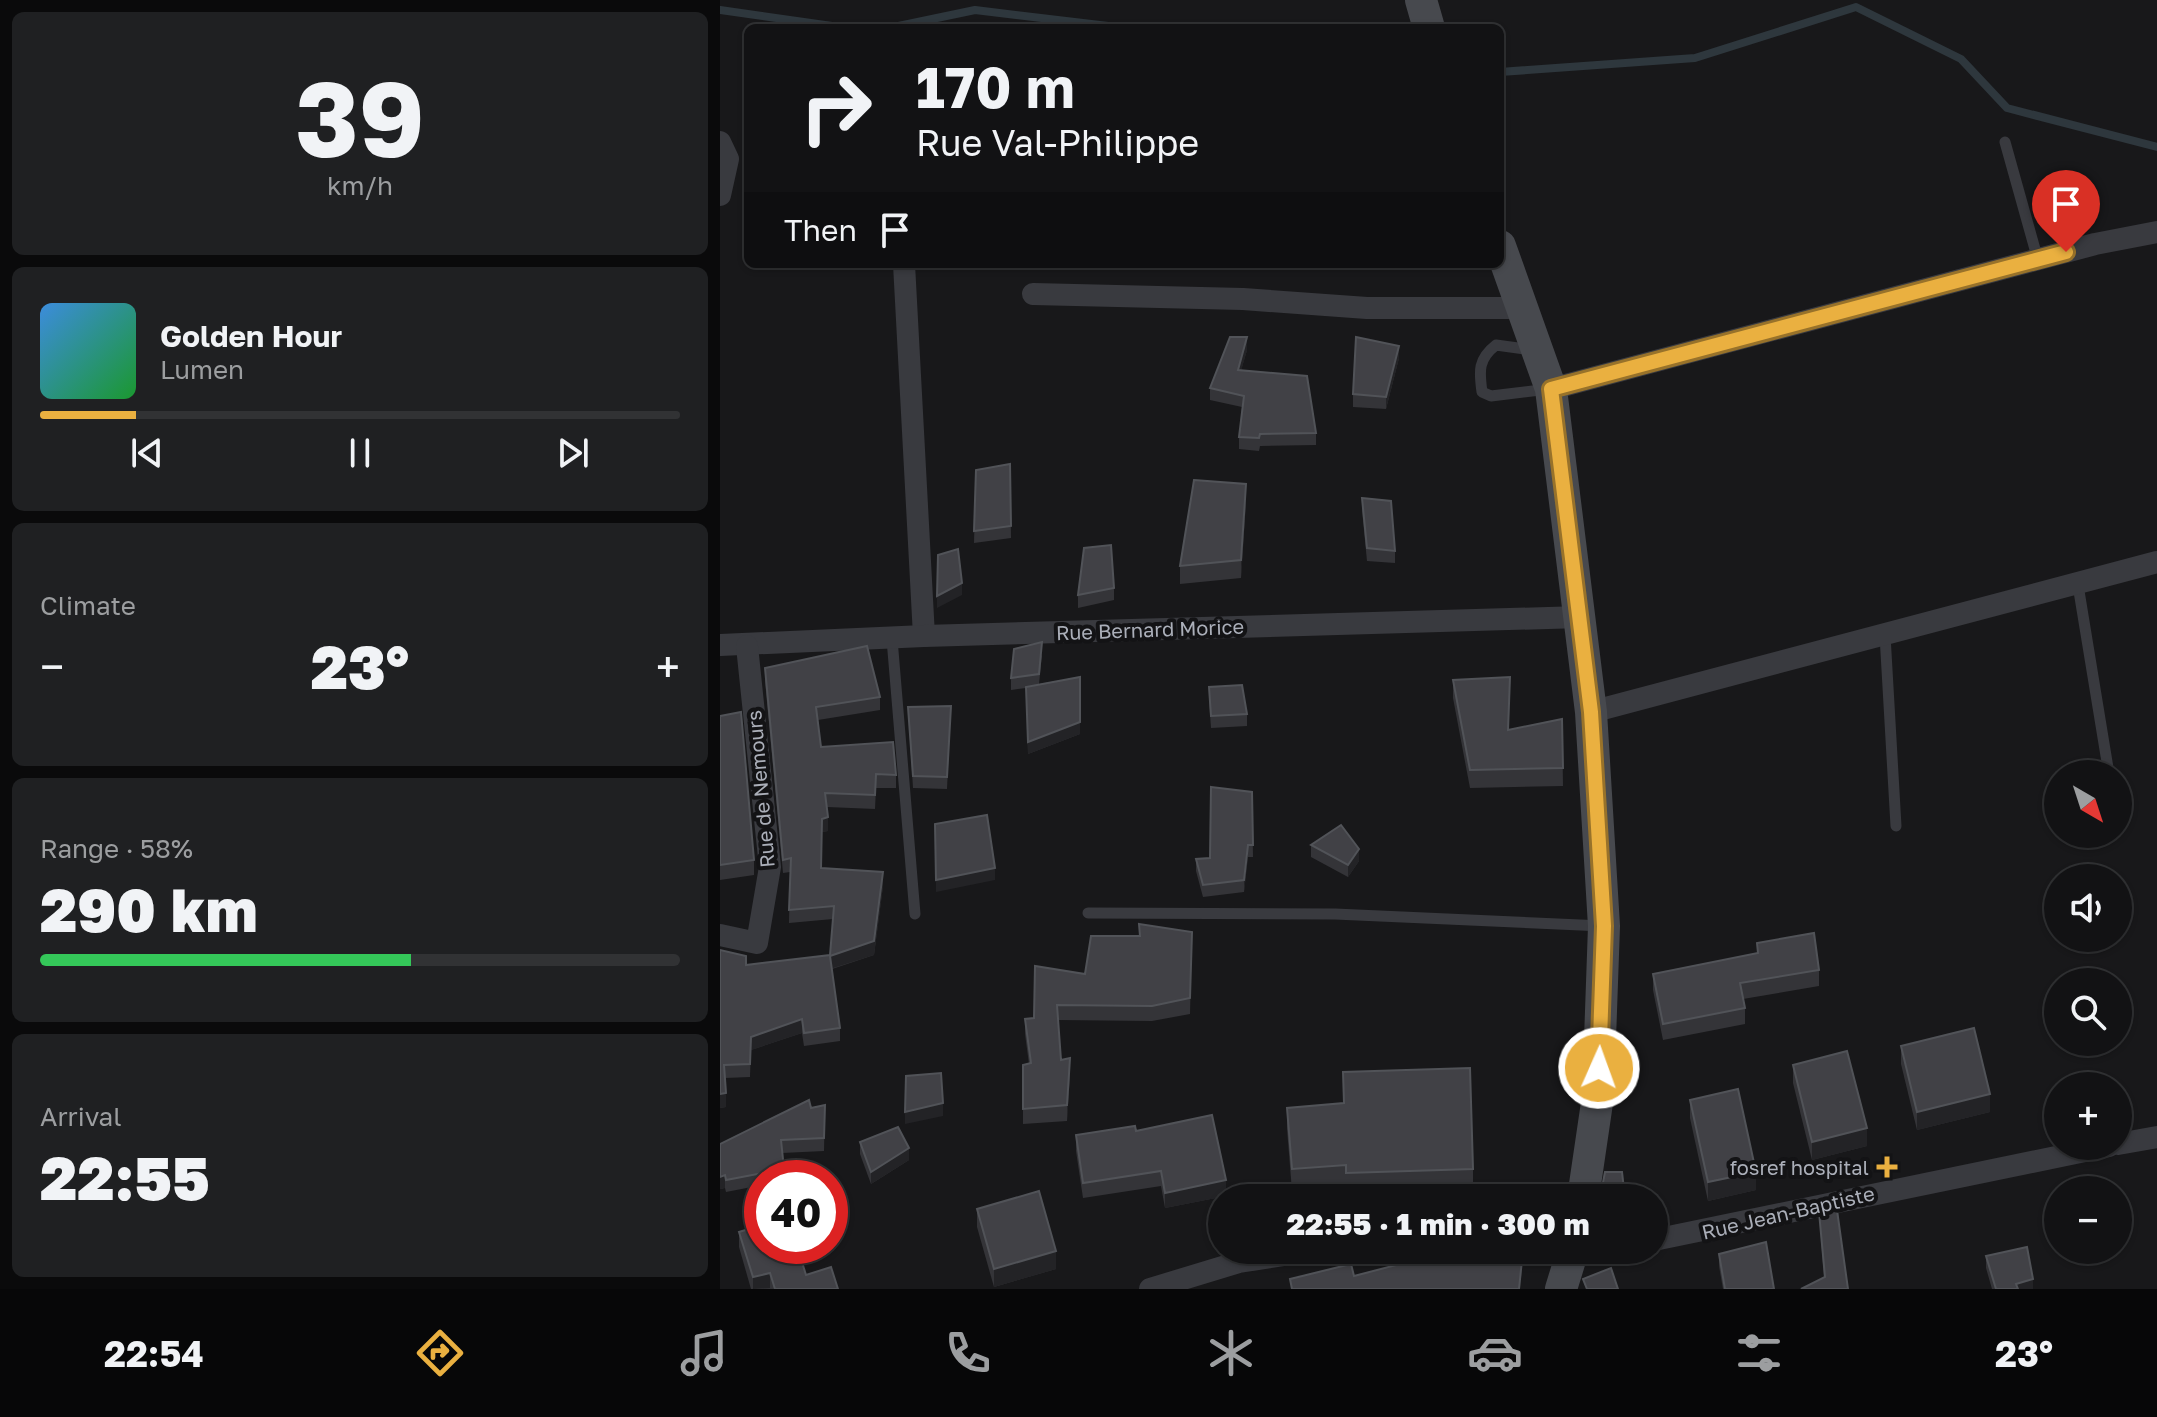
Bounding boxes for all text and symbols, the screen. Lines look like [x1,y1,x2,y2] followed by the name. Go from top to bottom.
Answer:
[916,53,1075,120] text: 170 m
[295,55,425,180] text: 39
[784,56,888,160] icon: right
[916,121,1199,164] text: Rue Val-Philippe
[327,170,393,201] text: km/h
[2032,170,2100,252] pin
[2044,182,2088,226] icon: arrive
[873,208,917,252] icon: arrive
[784,212,857,248] text: Then
[160,318,342,354] text: Golden Hour
[160,354,244,385] text: Lumen
[125,431,169,475] icon: previous
[338,431,382,475] icon: pause
[551,431,595,475] icon: next
[40,590,136,621] text: Climate
[1056,614,1244,644] street label: Rue Bernard Morice
[311,630,409,702] text: 23°
[40,640,64,693] text: −
[656,640,680,693] text: +
[741,709,779,869] street label: Rue de Nemours
[2044,760,2132,848] north arrow
[2044,760,2132,1264] map controls
[40,833,193,864] text: Range · 58%
[2044,864,2132,952] button: sound
[40,873,258,945] text: 290 km
[2044,968,2132,1056] button: search
[1557,1026,1641,1110] position arrow
[2044,1072,2132,1160] button: +
[40,1101,121,1132] text: Arrival
[40,1141,210,1213] text: 22:55
[1730,1155,1869,1179] place label: fosref hospital
[1876,1156,1898,1178] marker: fosref hospital
[744,1160,848,1264] speed limit sign: 40
[2044,1176,2132,1264] button: −
[1699,1180,1877,1244] street label: Rue Jean-Baptiste
[1287,1206,1590,1242] text: 22:55 · 1 min · 300 m
[412,1325,468,1381] icon: directions
[676,1325,732,1381] icon: music
[940,1325,996,1381] icon: phone
[1203,1325,1259,1381] icon: climate
[1467,1325,1523,1381] icon: car
[1731,1325,1787,1381] icon: filters
[104,1332,204,1375] text: 22:54
[1995,1332,2053,1375] text: 23°

